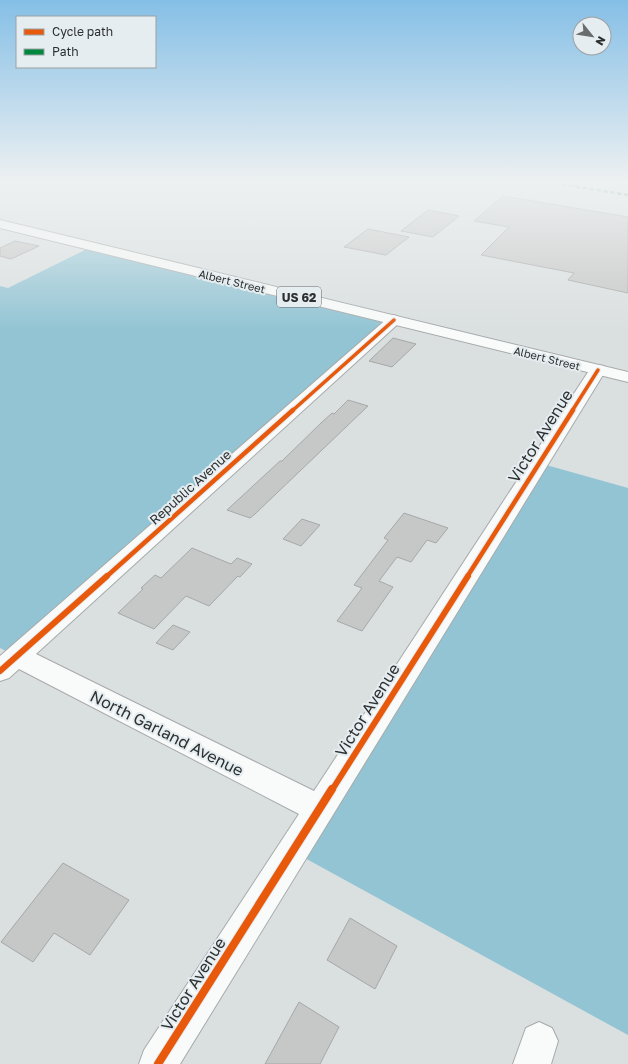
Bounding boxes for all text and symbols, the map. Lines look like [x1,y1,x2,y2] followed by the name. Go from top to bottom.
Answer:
[16,16,156,68] legend
[572,16,612,56] north arrow
[52,24,113,39] text: Cycle path
[593,34,609,48] text: N
[52,44,79,59] text: Path
[197,266,267,296] street label: Albert Street
[277,287,321,307] road number: US 62
[512,343,582,373] street label: Albert Street
[503,386,577,486] street label: Victor Avenue
[146,446,234,528] street label: Republic Avenue
[330,660,404,760] street label: Victor Avenue
[87,686,247,780] street label: North Garland Avenue
[156,934,230,1034] street label: Victor Avenue

